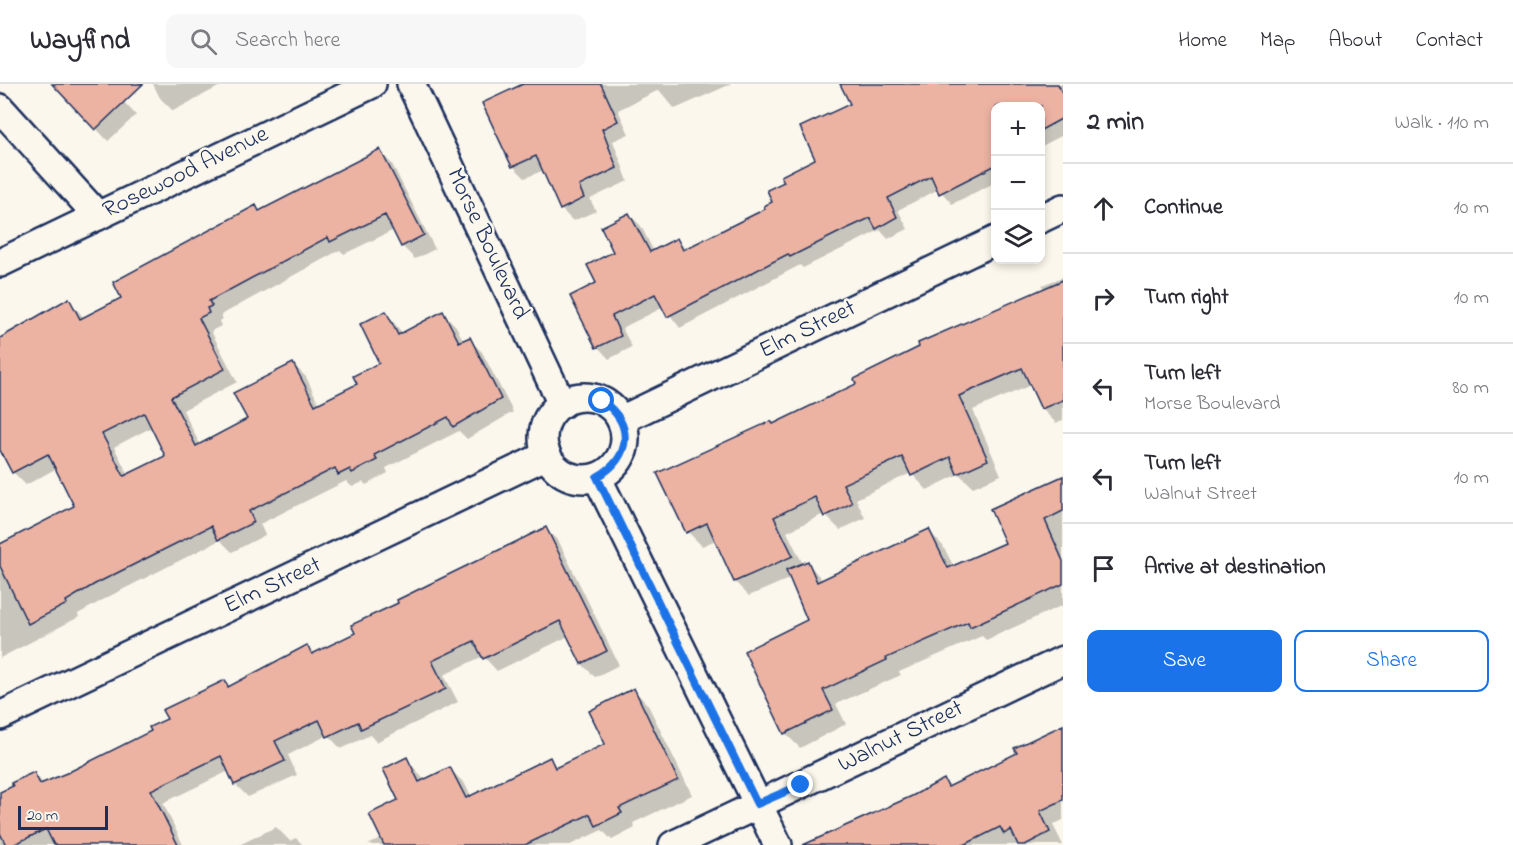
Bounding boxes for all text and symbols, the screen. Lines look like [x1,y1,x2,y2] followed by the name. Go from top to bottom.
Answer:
[166,14,586,68] search box
[30,21,130,62] text: Wayfind
[187,25,220,58] icon: search
[235,25,340,57] text: Search here
[1178,26,1227,56] text: Home
[1260,26,1295,56] text: Map
[1328,26,1382,56] text: About
[1415,26,1483,56] text: Contact
[991,102,1045,264] map controls
[991,102,1045,156] button: +
[1087,104,1144,142] text: 2 min
[1394,109,1489,138] text: Walk · 110 m
[97,118,275,228] street label: Rosewood Avenue
[991,156,1045,210] button: −
[437,162,538,326] street label: Morse Boulevard
[1087,192,1120,225] icon: ahead
[1144,192,1223,224] text: Continue
[1453,194,1489,223] text: 10 m
[991,210,1045,264] button: layers
[1087,282,1120,315] icon: right
[1144,282,1229,314] text: Turn right
[1453,284,1489,313] text: 10 m
[754,292,862,368] street label: Elm Street
[1144,358,1221,390] text: Turn left
[1087,372,1120,405] icon: left
[1452,374,1489,403] text: 80 m
[588,387,614,413] route start
[1144,390,1280,419] text: Morse Boulevard
[1144,448,1221,480] text: Turn left
[1087,462,1120,495] icon: left
[1453,464,1489,493] text: 10 m
[1144,480,1257,509] text: Walnut Street
[219,548,327,624] street label: Elm Street
[1087,552,1120,585] icon: arrive
[1144,552,1326,584] text: Arrive at destination
[1087,630,1282,692] button: Save
[1294,630,1489,692] button: Share
[832,692,970,782] street label: Walnut Street
[787,771,813,797] route end
[18,803,108,830] scale bar
[27,804,58,828] text: 20 m

